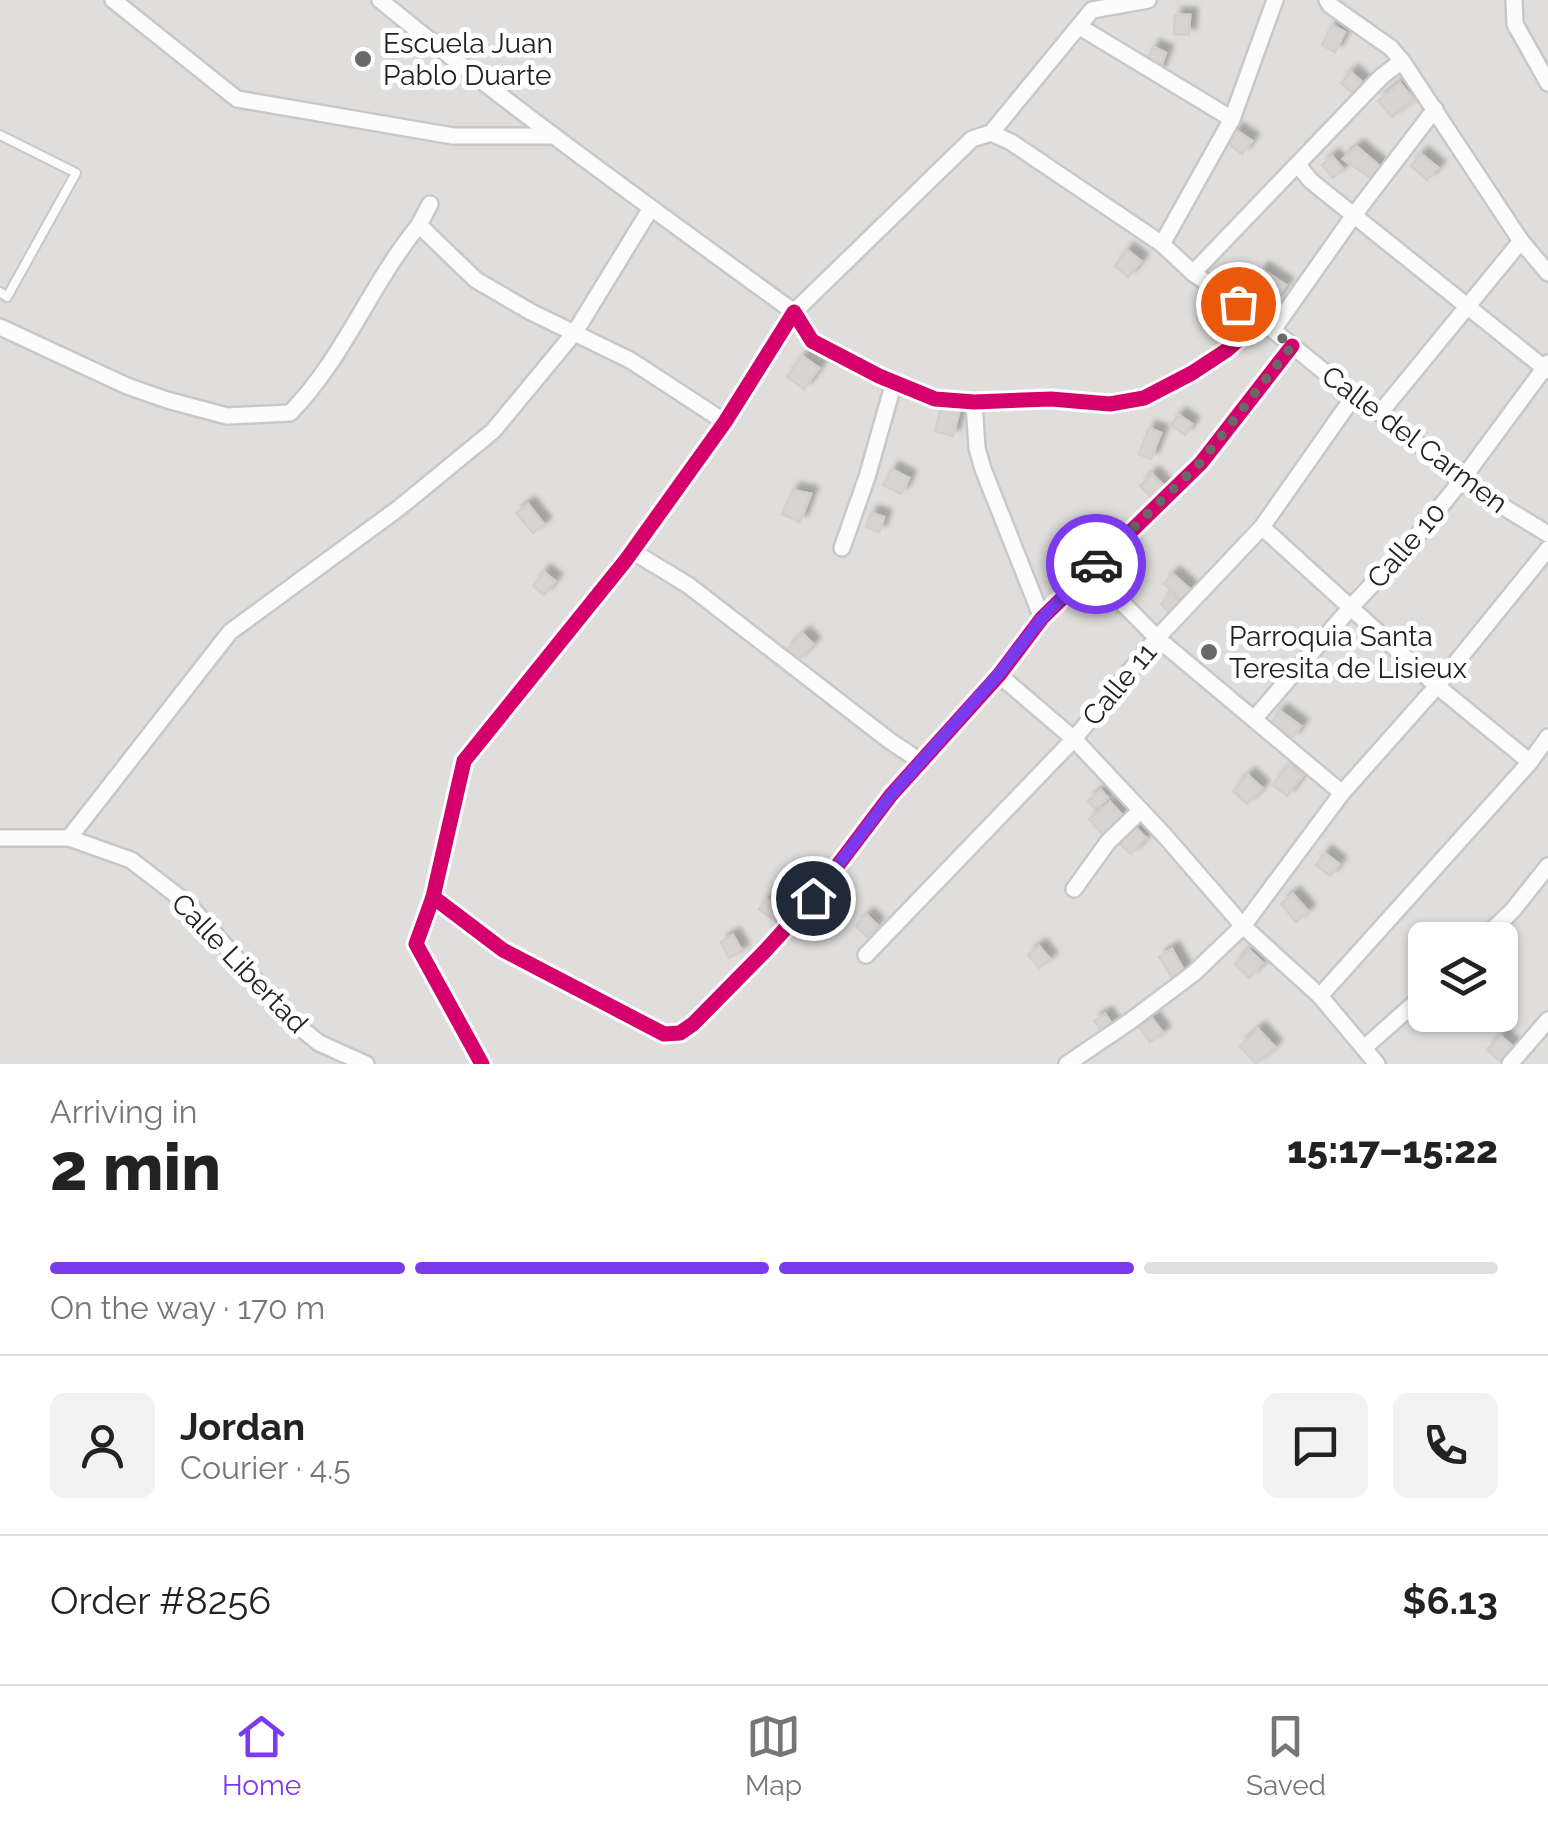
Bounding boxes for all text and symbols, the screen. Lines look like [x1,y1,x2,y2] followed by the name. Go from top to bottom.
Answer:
[383,27,553,92] place label: Escuela Juan Pablo Duarte
[352,48,374,70] marker: Escuela Juan Pablo Duarte
[1196,262,1281,347] pin
[1211,277,1266,332] icon: bag
[1315,359,1514,520] street label: Calle del Carmen
[1360,496,1452,595] street label: Calle 10
[1046,514,1146,614] courier
[1069,537,1124,592] icon: car
[1229,620,1467,685] place label: Parroquia Santa Teresita de Lisieux
[1075,636,1163,732] street label: Calle 11
[1198,641,1220,663] marker: Parroquia Santa Teresita de Lisieux
[771,856,856,941] pin
[786,871,841,926] icon: home
[165,887,314,1040] street label: Calle Libertad
[1408,922,1518,1032] map controls
[1408,922,1518,1032] button: layers
[50,1093,197,1130] text: Arriving in
[1287,1127,1498,1172] text: 15:17–15:22
[50,1129,221,1205] text: 2 min
[50,1289,325,1326] text: On the way · 170 m
[50,1393,155,1498] button: person
[1263,1393,1368,1498] button: chat
[1393,1393,1498,1498] button: phone
[180,1404,305,1449] text: Jordan
[180,1449,351,1486] text: Courier · 4.5
[50,1578,271,1623] text: Order #8256
[1402,1578,1498,1623] text: $6.13
[222,1709,301,1802] tab: Home
[745,1709,802,1802] tab: Map
[1246,1709,1326,1802] tab: Saved

